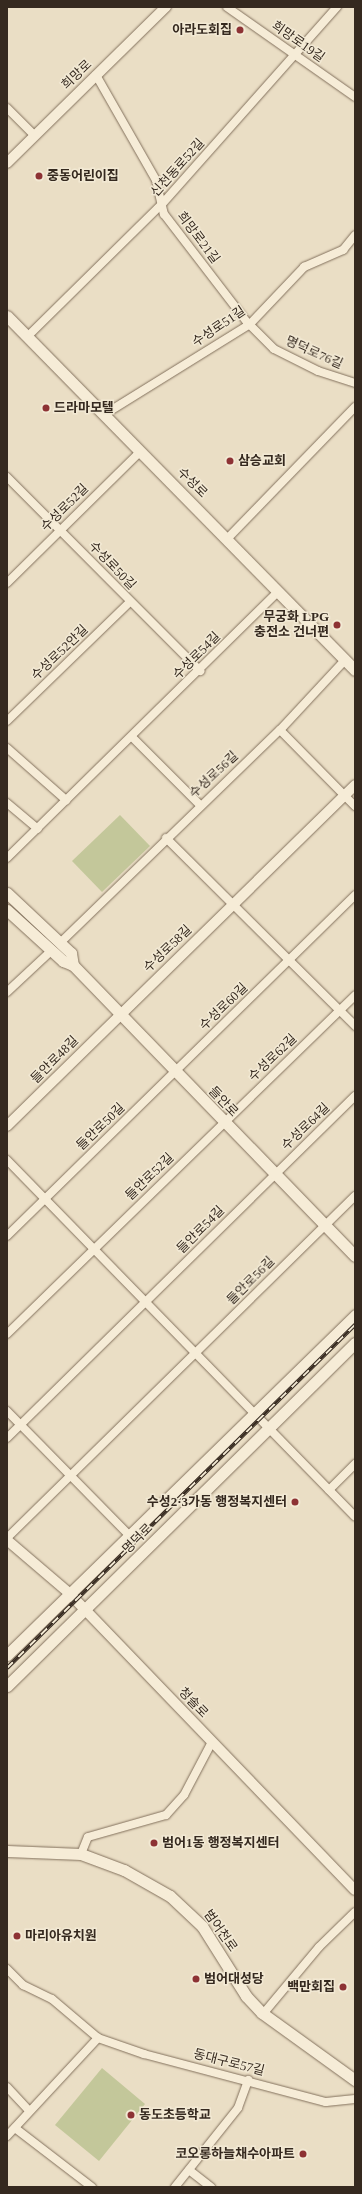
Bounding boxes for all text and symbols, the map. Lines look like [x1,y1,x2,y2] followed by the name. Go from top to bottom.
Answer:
[269,18,327,66] street label: 희망로19길
[172,22,232,38] place label: 아라도회집
[235,25,245,35] marker: 아라도회집
[59,57,95,93] street label: 희망로
[148,136,208,200] street label: 신천동로52길
[47,168,119,184] place label: 중동어린이집
[34,171,44,181] marker: 중동어린이집
[173,209,223,267] street label: 희망로21길
[189,304,249,350] street label: 수성로51길
[283,334,345,372] street label: 명덕로76길
[54,400,114,416] place label: 드라마모텔
[41,403,51,413] marker: 드라마모텔
[238,453,286,469] place label: 삼승교회
[225,456,235,466] marker: 삼승교회
[174,465,210,501] street label: 수성로
[38,481,92,535] street label: 수성로52길
[85,539,139,593] street label: 수성로50길
[254,610,329,641] place label: 무궁화 LPG 충전소 건너편
[332,620,342,630] marker: 무궁화 LPG 충전소 건너편
[28,622,92,684] street label: 수성로52안길
[170,629,224,683] street label: 수성로54길
[186,749,242,801] street label: 수성로56길
[141,922,195,976] street label: 수성로58길
[197,980,251,1034] street label: 수성로60길
[246,1031,300,1085] street label: 수성로62길
[28,1033,82,1087] street label: 들안로48길
[205,1084,241,1120] street label: 들안로
[74,1100,128,1154] street label: 들안로50길
[279,1100,333,1154] street label: 수성로64길
[123,1150,177,1204] street label: 들안로52길
[174,1203,228,1257] street label: 들안로54길
[224,1254,278,1308] street label: 들안로56길
[147,1494,287,1510] place label: 수성2·3가동 행정복지센터
[290,1497,300,1507] marker: 수성2·3가동 행정복지센터
[120,1521,156,1557] street label: 명덕로
[175,1685,211,1721] street label: 청솔로
[162,1835,279,1851] place label: 범어1동 행정복지센터
[149,1838,159,1848] marker: 범어1동 행정복지센터
[200,1907,240,1955] street label: 범어천로
[25,1928,97,1944] place label: 마리아유치원
[12,1931,22,1941] marker: 마리아유치원
[204,1971,264,1987] place label: 범어대성당
[191,1974,201,1984] marker: 범어대성당
[287,1979,335,1995] place label: 백만회집
[338,1982,348,1992] marker: 백만회집
[192,2047,266,2079] street label: 동대구로57길
[139,2107,211,2123] place label: 동도초등학교
[126,2110,136,2120] marker: 동도초등학교
[175,2146,295,2162] place label: 코오롱하늘채수아파트
[298,2149,308,2159] marker: 코오롱하늘채수아파트

